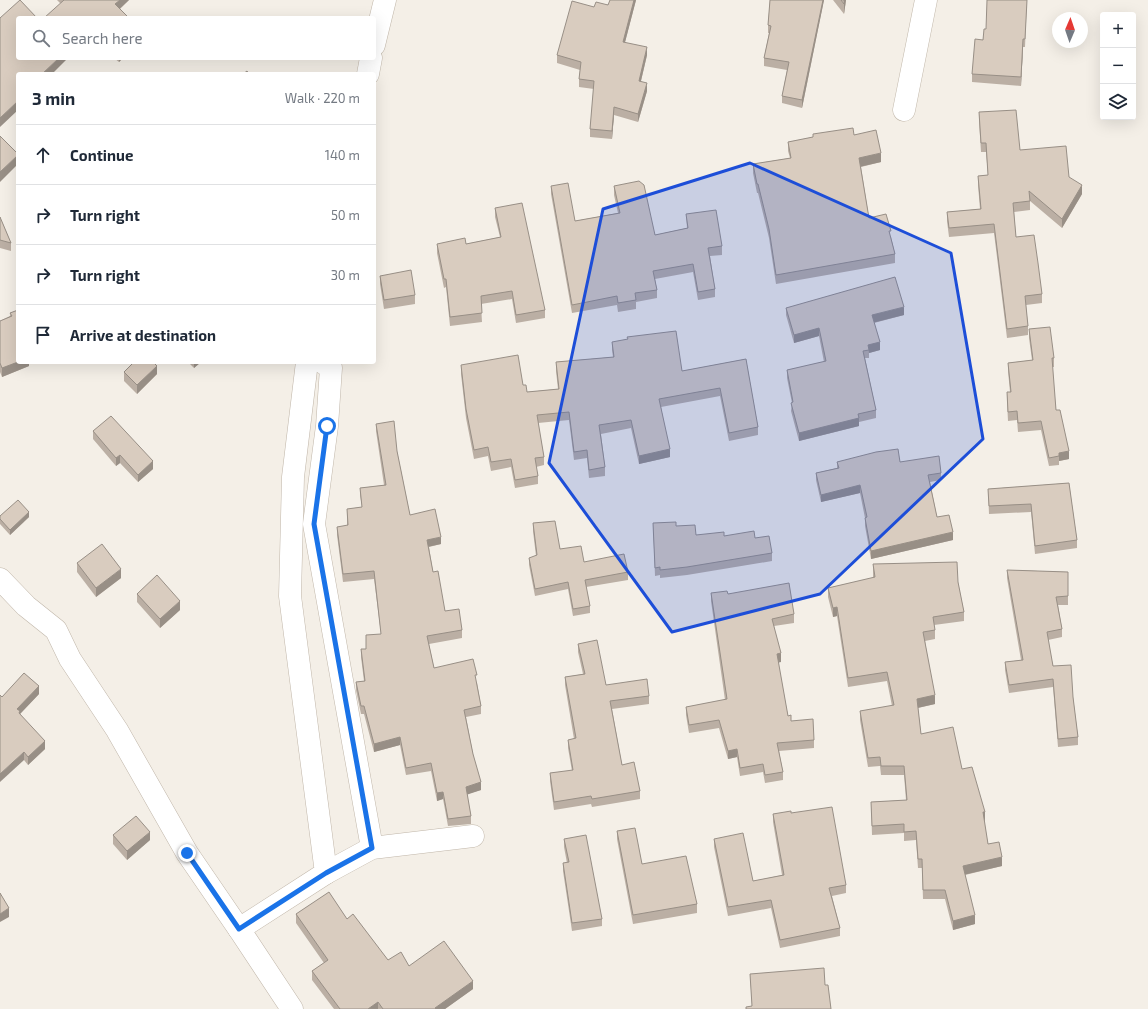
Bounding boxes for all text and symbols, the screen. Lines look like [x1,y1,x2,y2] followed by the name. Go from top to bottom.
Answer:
[1052,12,1088,48] north arrow
[1100,12,1136,120] map controls
[1100,12,1136,48] button: +
[16,16,376,60] search box
[30,27,52,49] icon: search
[62,29,143,47] text: Search here
[1100,48,1136,84] button: −
[1100,84,1136,120] button: layers
[32,88,75,108] text: 3 min
[285,90,360,106] text: Walk · 220 m
[32,144,54,166] icon: ahead
[70,146,133,164] text: Continue
[325,147,360,163] text: 140 m
[32,204,54,226] icon: right
[70,206,140,224] text: Turn right
[331,207,360,223] text: 50 m
[32,264,54,286] icon: right
[70,266,140,284] text: Turn right
[331,267,360,283] text: 30 m
[32,324,54,346] icon: arrive
[70,326,216,344] text: Arrive at destination
[318,417,336,435] route start
[178,844,196,862] route end

